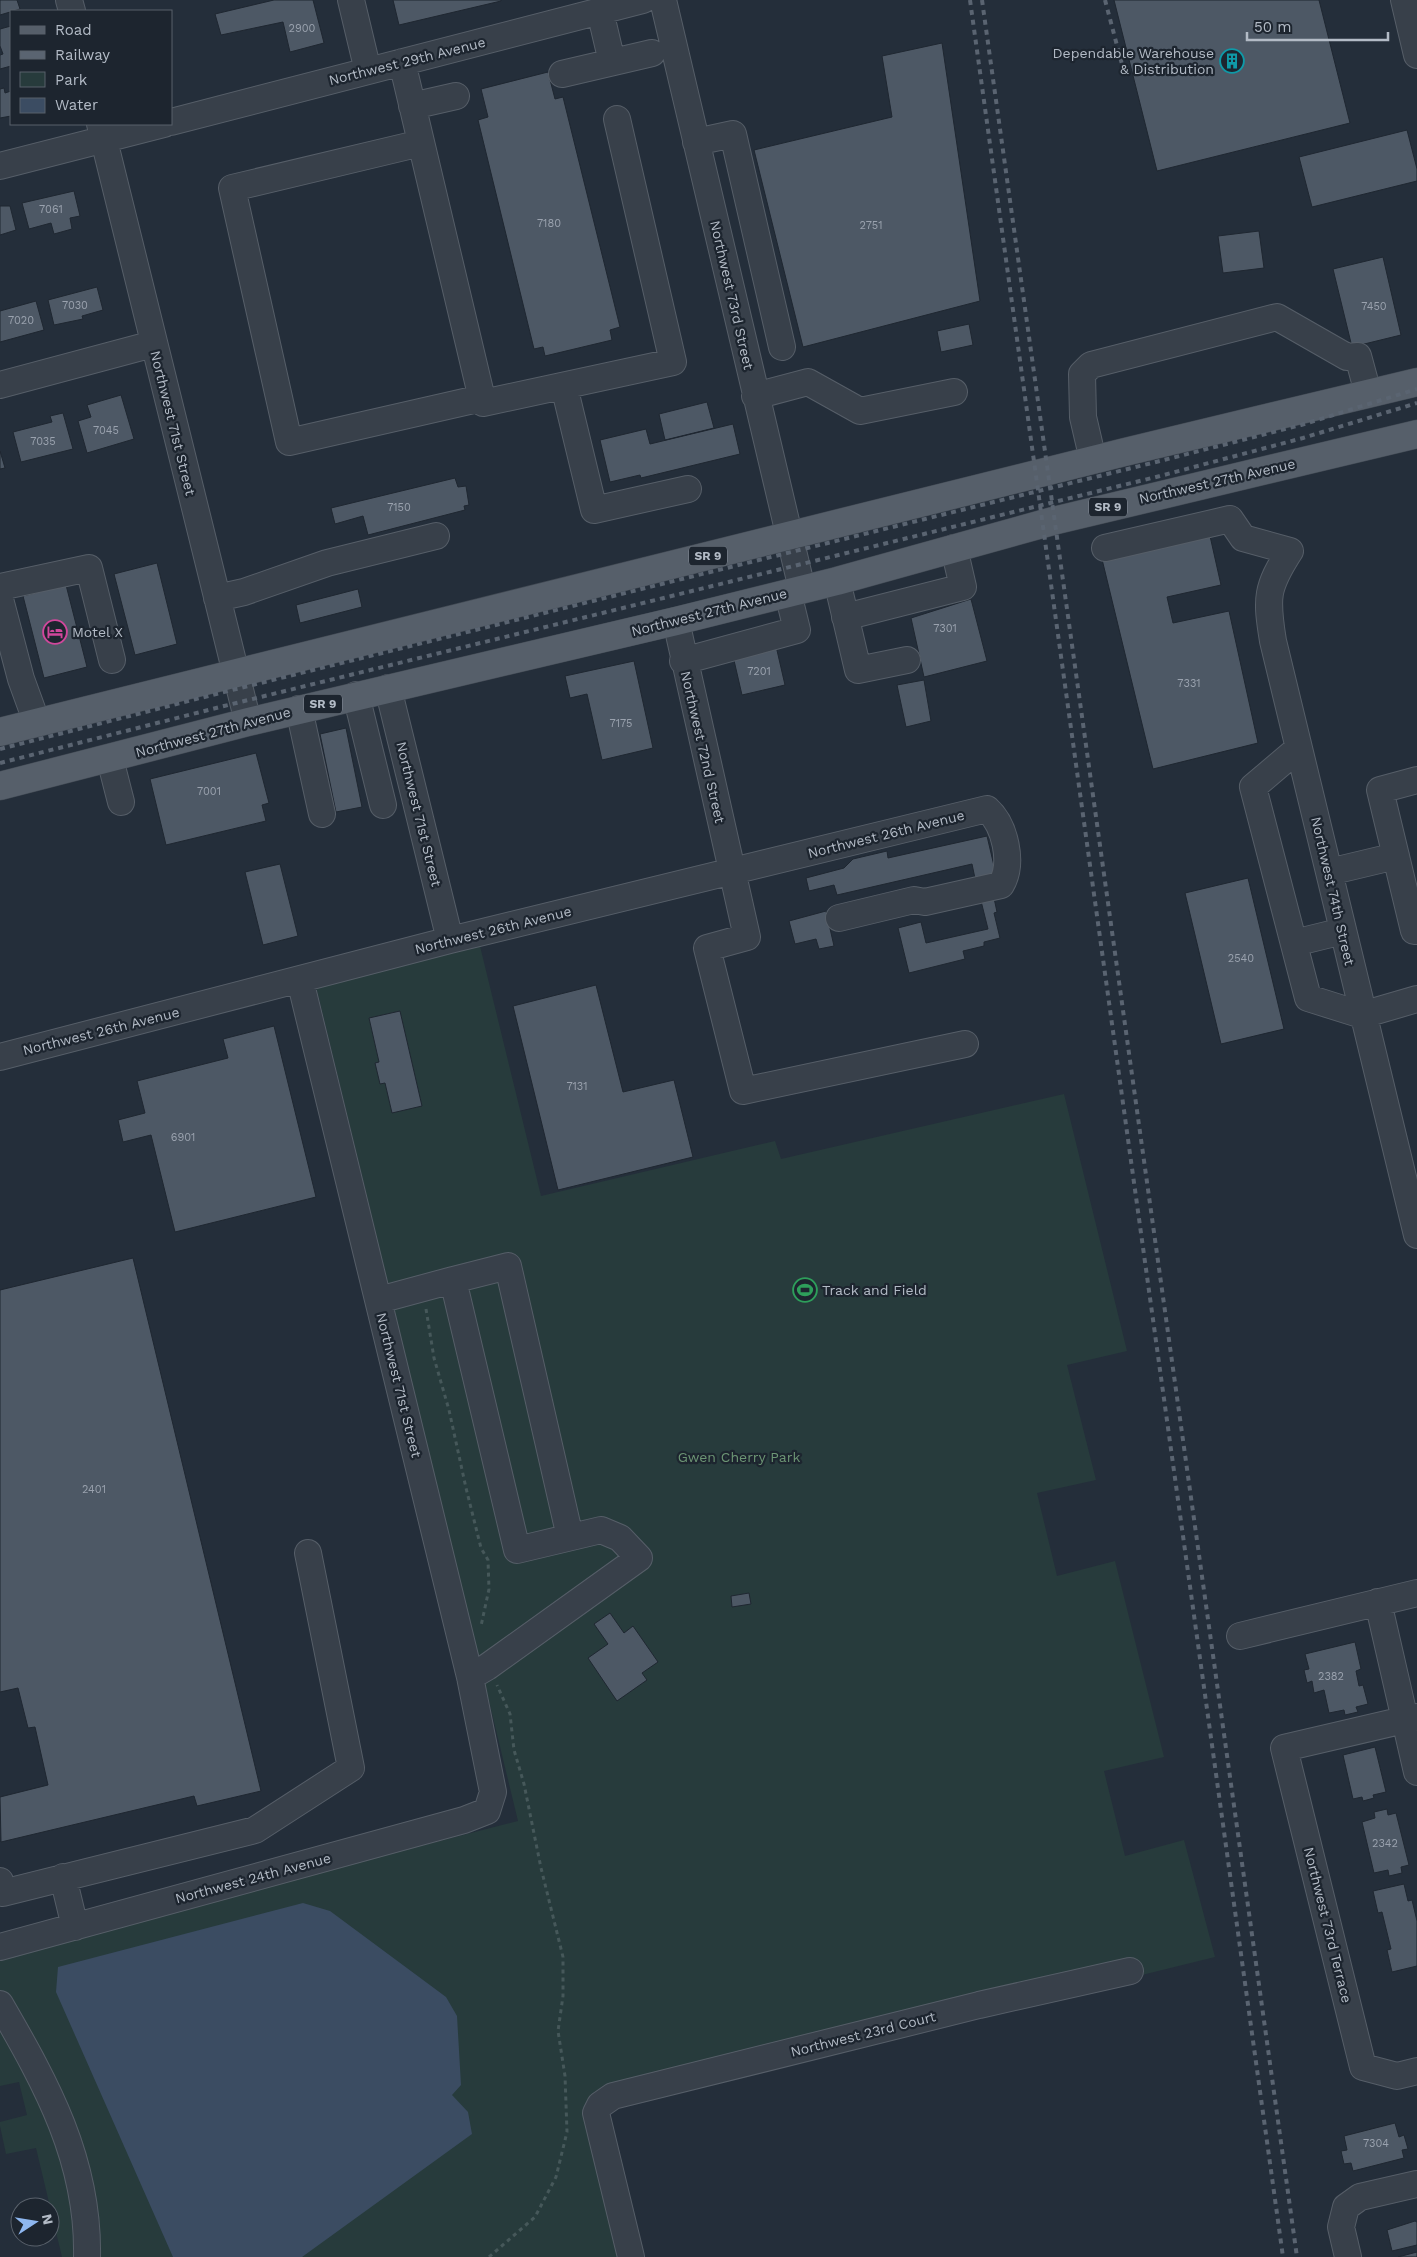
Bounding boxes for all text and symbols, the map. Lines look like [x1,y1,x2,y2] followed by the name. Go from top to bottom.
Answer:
[10,10,172,125] legend
[1247,10,1388,42] scale bar
[1254,18,1291,36] text: 50 m
[55,21,92,39] text: Road
[289,22,316,35] house number: 2900
[327,34,487,88] street label: Northwest 29th Avenue
[1052,45,1214,77] place label: Dependable Warehouse & Distribution
[55,46,110,64] text: Railway
[1219,48,1245,74] building icon: Dependable Warehouse & Distribution
[55,71,88,89] text: Park
[55,96,98,114] text: Water
[39,203,63,216] house number: 7061
[537,217,561,230] house number: 7180
[707,219,757,371] street label: Northwest 73rd Street
[859,219,883,232] house number: 2751
[62,299,88,312] house number: 7030
[1361,300,1387,313] house number: 7450
[8,314,34,327] house number: 7020
[147,349,199,497] street label: Northwest 71st Street
[93,424,119,437] house number: 7045
[30,435,56,448] house number: 7035
[1137,455,1297,507] street label: Northwest 27th Avenue
[1089,498,1127,516] road number: SR 9
[387,501,411,514] house number: 7150
[689,546,727,566] road number: SR 9
[630,585,788,639] street label: Northwest 27th Avenue
[42,619,68,645] hotel icon: Motel X
[933,622,957,635] house number: 7301
[72,624,123,640] place label: Motel X
[747,665,771,678] house number: 7201
[678,669,728,825] street label: Northwest 72nd Street
[1177,677,1201,690] house number: 7331
[304,694,342,714] road number: SR 9
[134,704,292,760] street label: Northwest 27th Avenue
[609,717,633,730] house number: 7175
[393,740,445,888] street label: Northwest 71st Street
[197,785,221,798] house number: 7001
[806,807,966,861] street label: Northwest 26th Avenue
[1308,815,1358,967] street label: Northwest 74th Street
[413,903,573,957] street label: Northwest 26th Avenue
[1228,952,1254,965] house number: 2540
[21,1004,181,1058] street label: Northwest 26th Avenue
[566,1080,588,1093] house number: 7131
[171,1131,195,1144] house number: 6901
[792,1277,818,1303] sports icon: Track and Field
[822,1282,927,1298] place label: Track and Field
[373,1311,425,1459] street label: Northwest 71st Street
[678,1449,800,1465] park label: Gwen Cherry Park
[82,1483,106,1496] house number: 2401
[1318,1670,1344,1683] house number: 2382
[1372,1837,1398,1850] house number: 2342
[1301,1845,1355,2005] street label: Northwest 73rd Terrace
[173,1850,333,1906] street label: Northwest 24th Avenue
[789,2008,937,2060] street label: Northwest 23rd Court
[1363,2137,1389,2150] house number: 7304
[10,2197,60,2247] north arrow
[39,2213,57,2226] text: N

